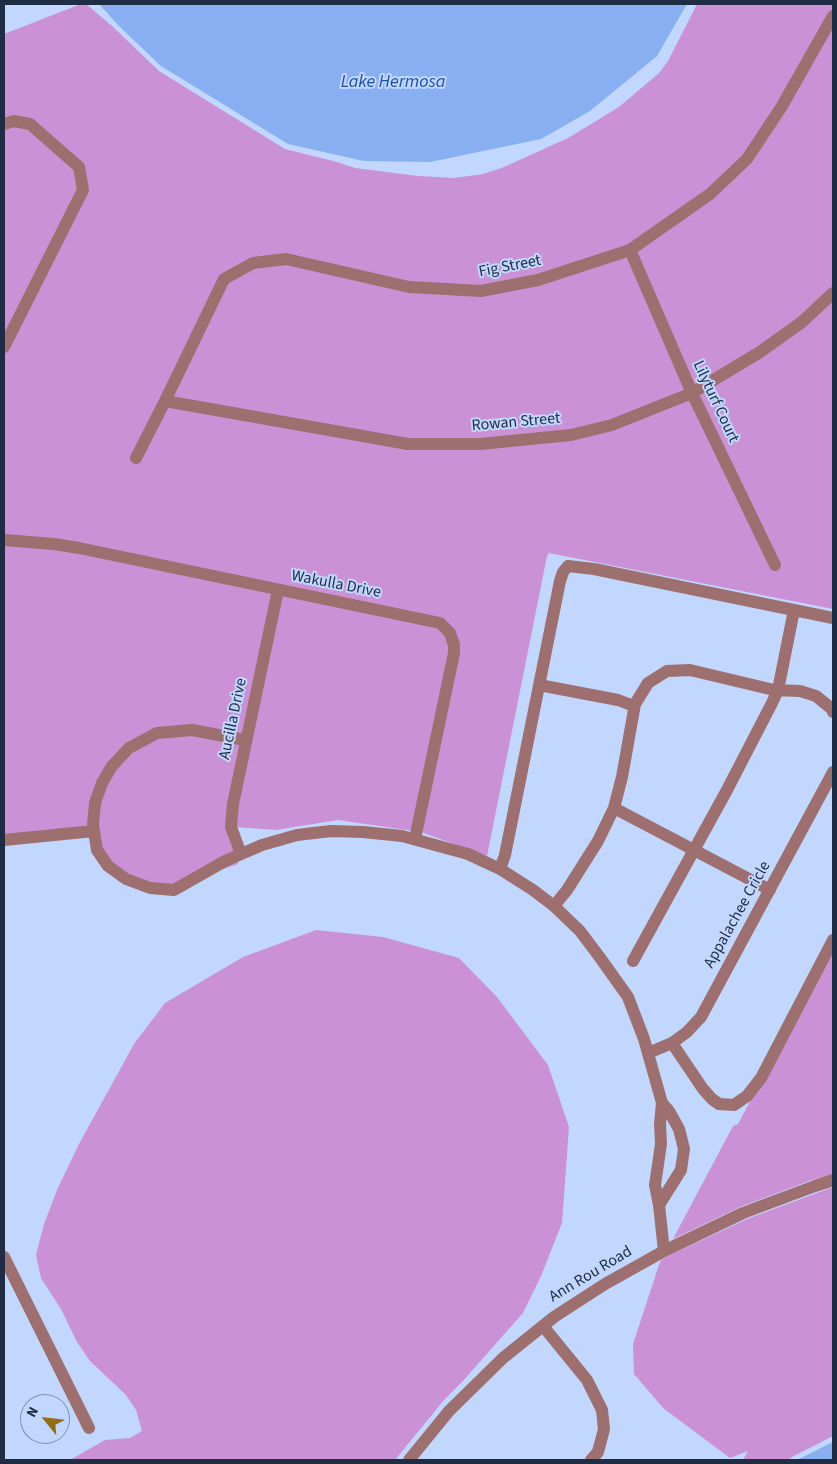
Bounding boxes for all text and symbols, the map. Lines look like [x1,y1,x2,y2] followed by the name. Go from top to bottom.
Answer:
[341,72,445,94] water label: Lake Hermosa
[477,252,543,282] street label: Fig Street
[688,358,742,446] street label: Lilyturf Court
[471,410,561,436] street label: Rowan Street
[290,567,382,603] street label: Wakulla Drive
[216,677,252,761] street label: Aucilla Drive
[701,858,775,972] street label: Appalachee Cricle
[546,1243,636,1307] street label: Ann Rou Road
[20,1394,70,1444] north arrow
[22,1403,44,1421] text: N

